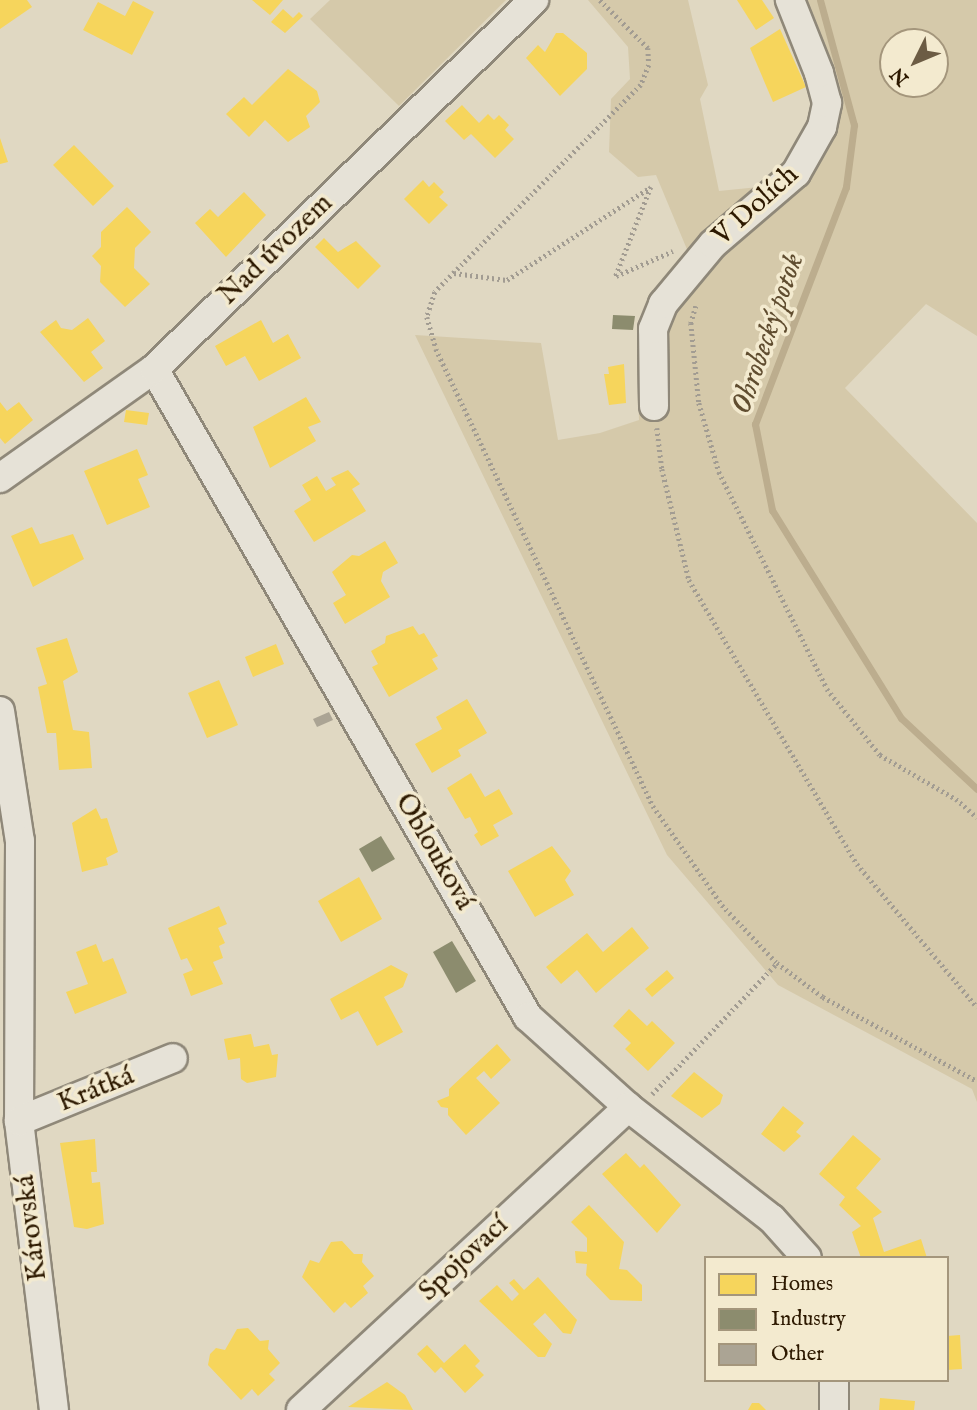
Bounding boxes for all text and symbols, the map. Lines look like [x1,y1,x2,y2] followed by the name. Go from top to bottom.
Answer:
[879,28,949,98] north arrow
[886,62,914,90] text: N
[706,159,806,253] street label: V Dolích
[212,187,340,313] street label: Nad úvozem
[724,249,812,419] water label: Ohrobecký potok
[387,788,481,916] street label: Oblouková
[53,1060,139,1120] street label: Krátká
[9,1173,55,1283] street label: Károvská
[412,1209,516,1309] street label: Spojovací
[704,1256,949,1382] legend
[771,1271,833,1298] text: Homes
[771,1306,846,1333] text: Industry
[771,1341,824,1368] text: Other

